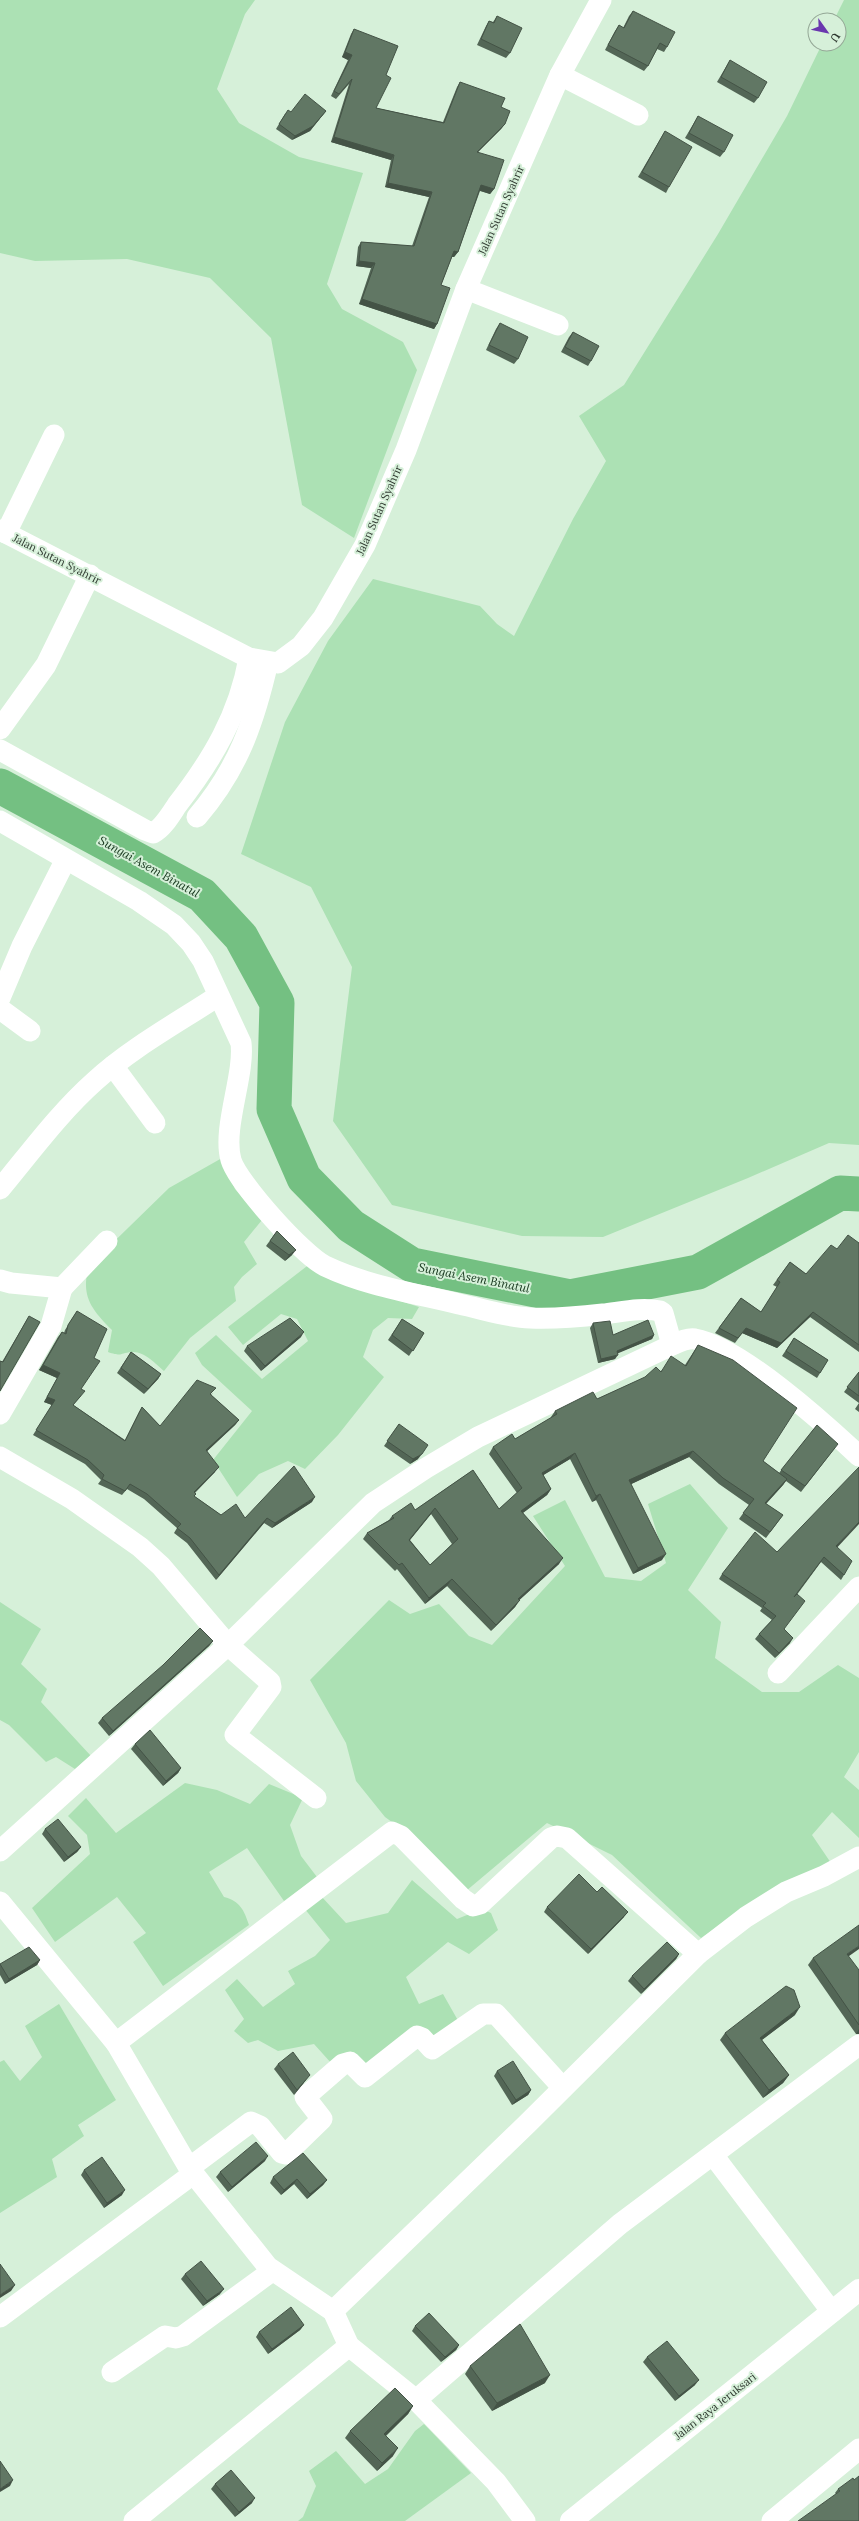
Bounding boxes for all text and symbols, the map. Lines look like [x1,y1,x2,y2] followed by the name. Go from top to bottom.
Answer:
[807,12,847,52] north arrow
[827,30,844,45] text: U
[474,163,527,258] street label: Jalan Sutan Syahrir
[352,463,405,558] street label: Jalan Sutan Syahrir
[10,530,104,587] street label: Jalan Sutan Syahrir
[96,833,203,901] water label: Sungai Asem Binatul
[417,1259,532,1296] water label: Sungai Asem Binatul
[670,2370,759,2443] street label: Jalan Raya Jeruksari

